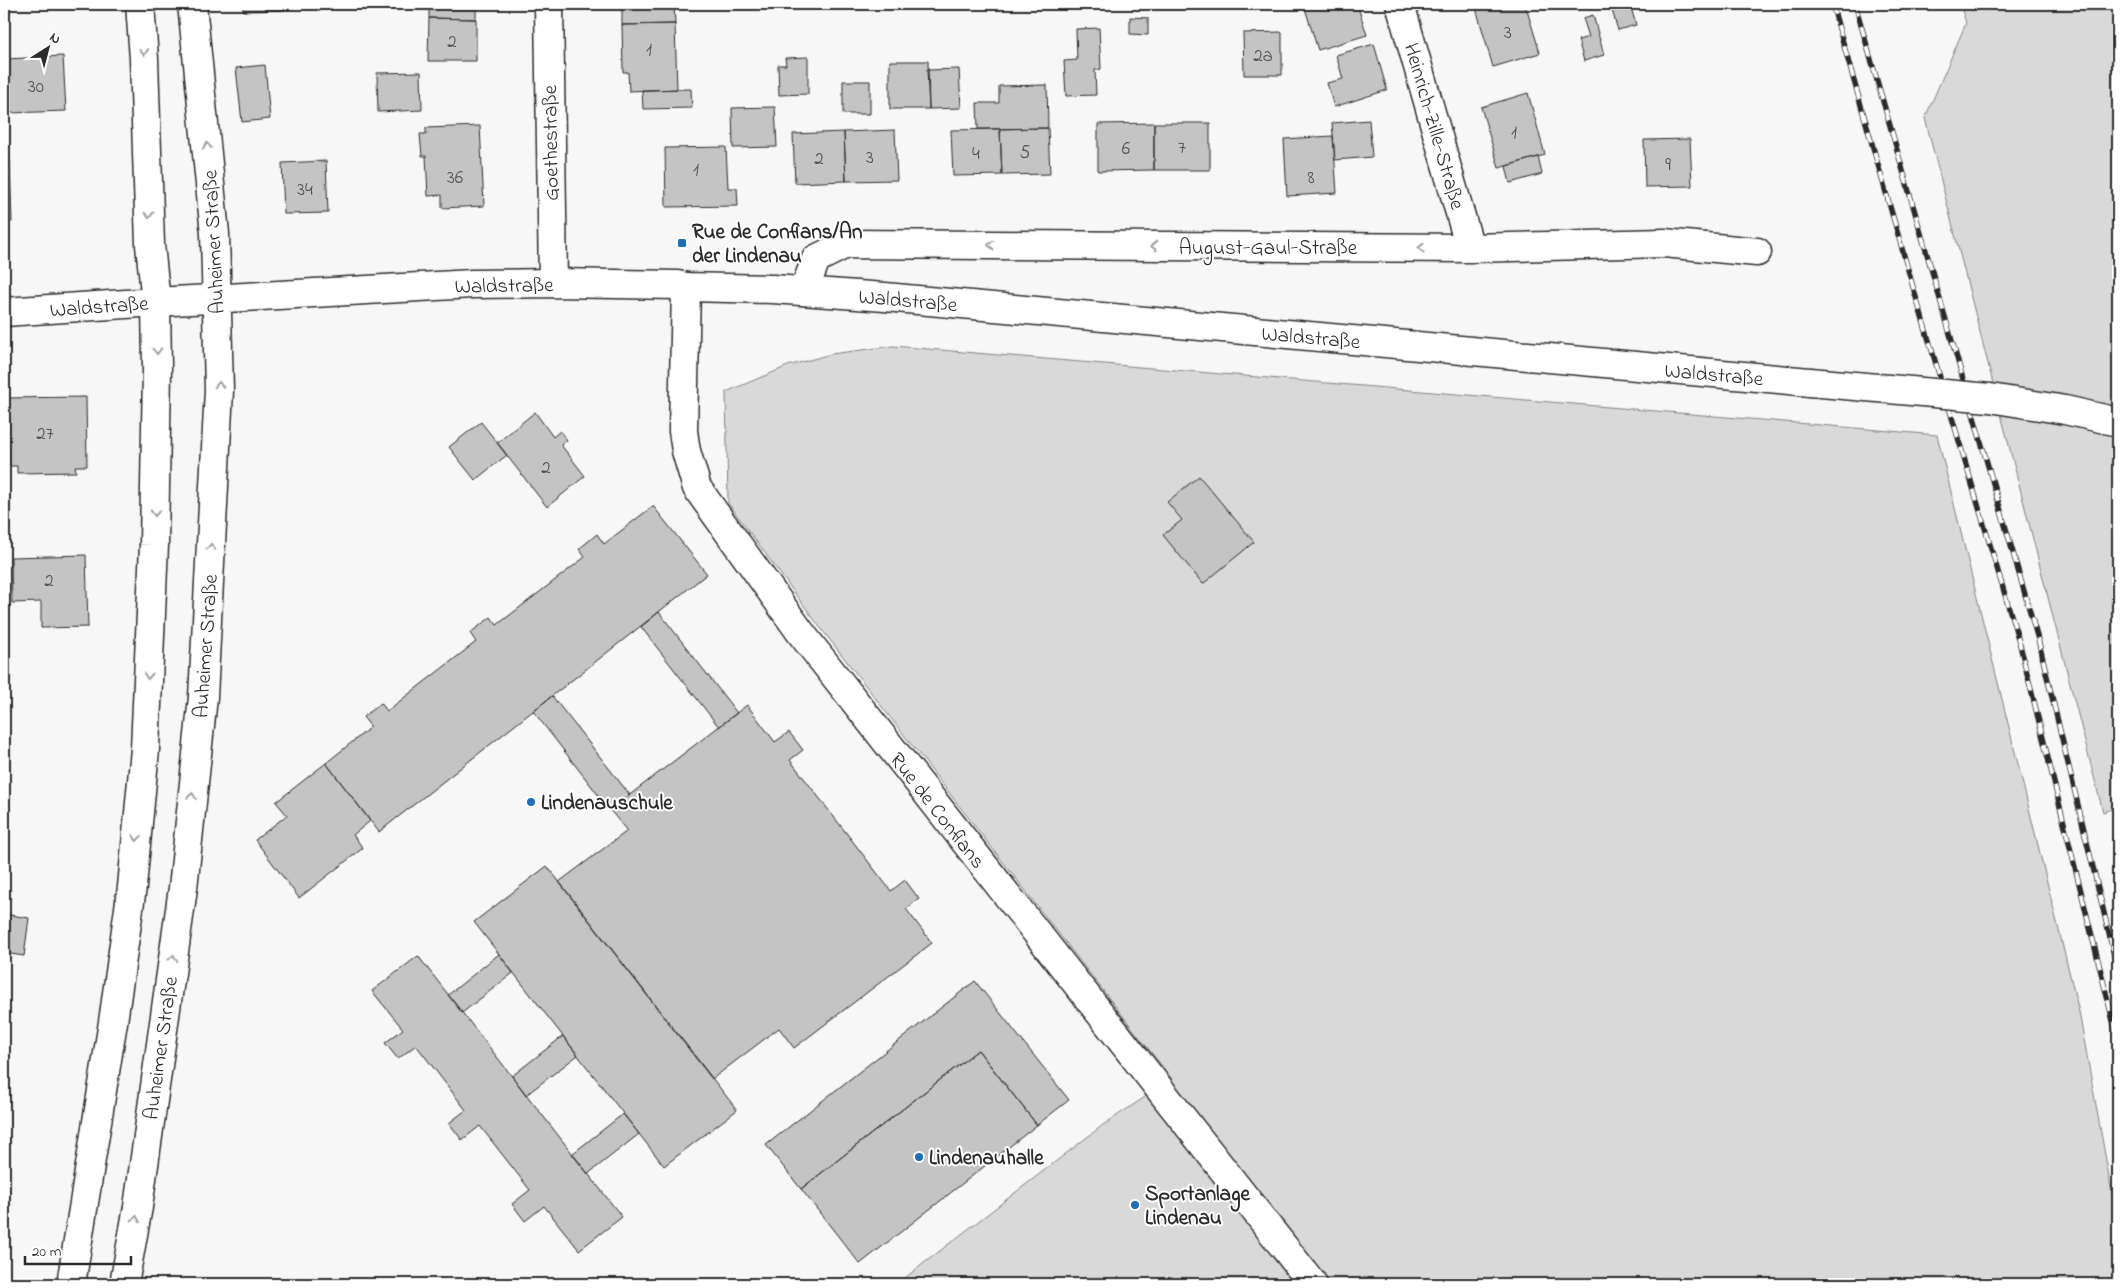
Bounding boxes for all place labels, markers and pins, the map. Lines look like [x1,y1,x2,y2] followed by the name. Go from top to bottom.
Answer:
[692,218,862,272] place label: Rue de Conflans/An der Lindenau
[676,237,688,249] marker: Rue de Conflans/An der Lindenau
[541,789,673,819] place label: Lindenauschule
[525,796,537,808] marker: Lindenauschule
[929,1144,1044,1174] place label: Lindenauhalle
[913,1151,925,1163] marker: Lindenauhalle
[1145,1180,1250,1234] place label: Sportanlage Lindenau
[1129,1199,1141,1211] marker: Sportanlage Lindenau

